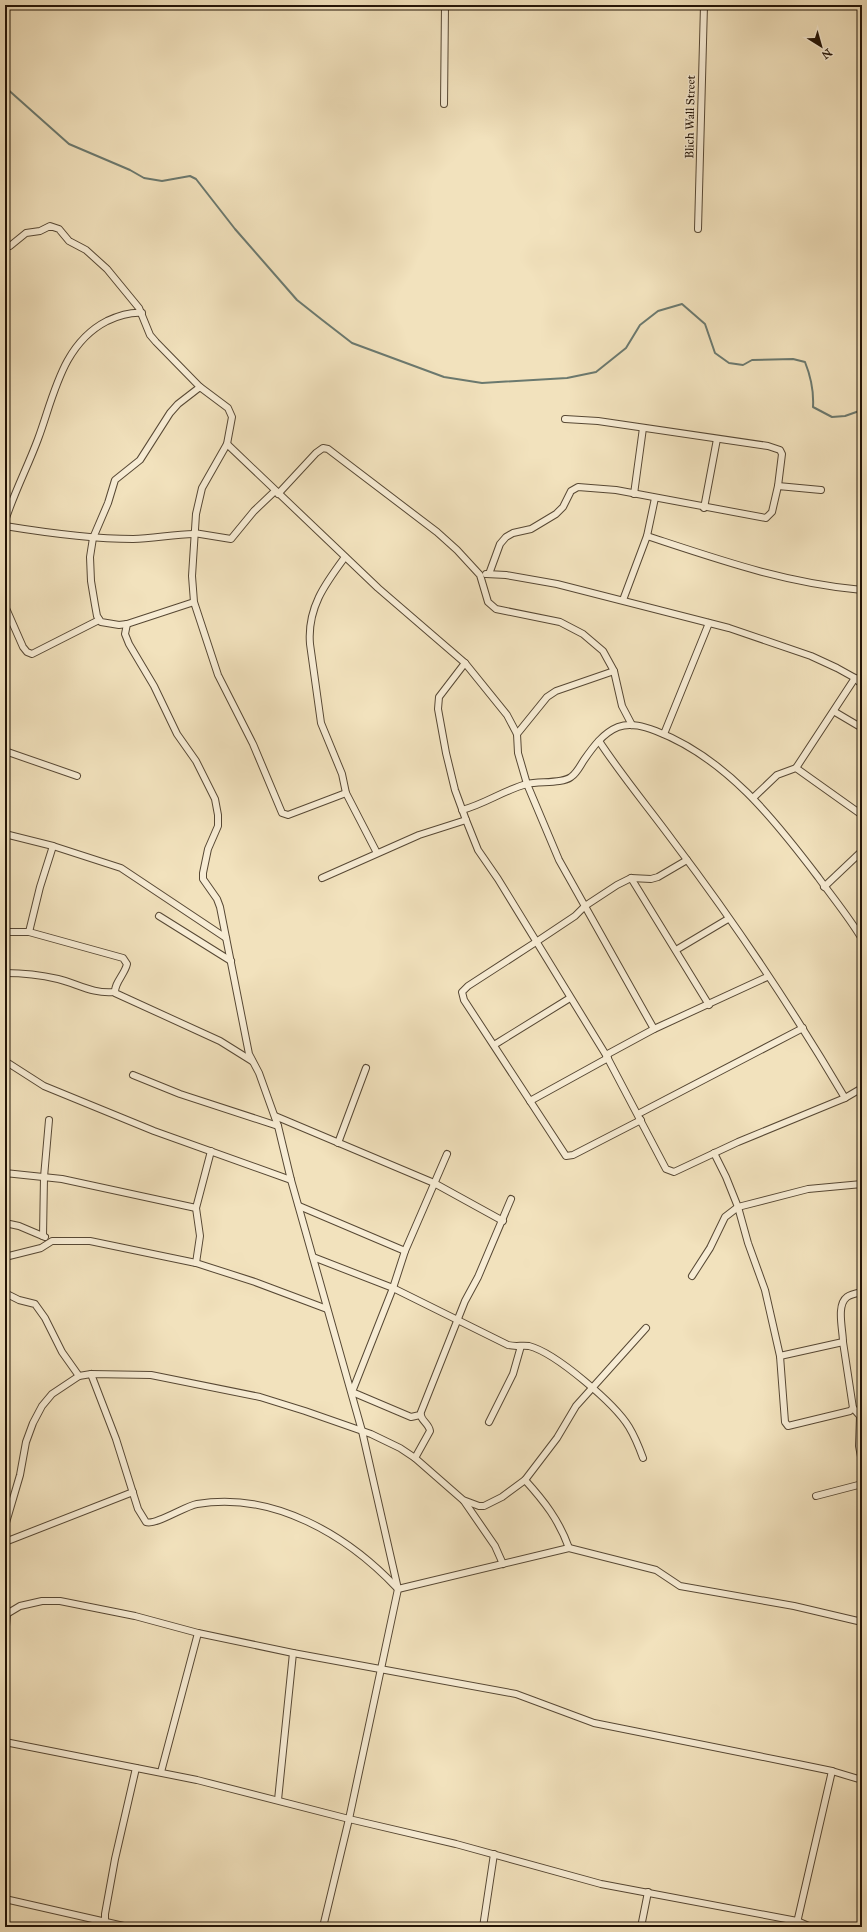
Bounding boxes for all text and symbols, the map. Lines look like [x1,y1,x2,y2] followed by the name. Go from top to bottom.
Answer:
[801,26,841,66] north arrow
[819,46,834,62] text: N
[682,74,698,159] street label: Blich Wall Street

